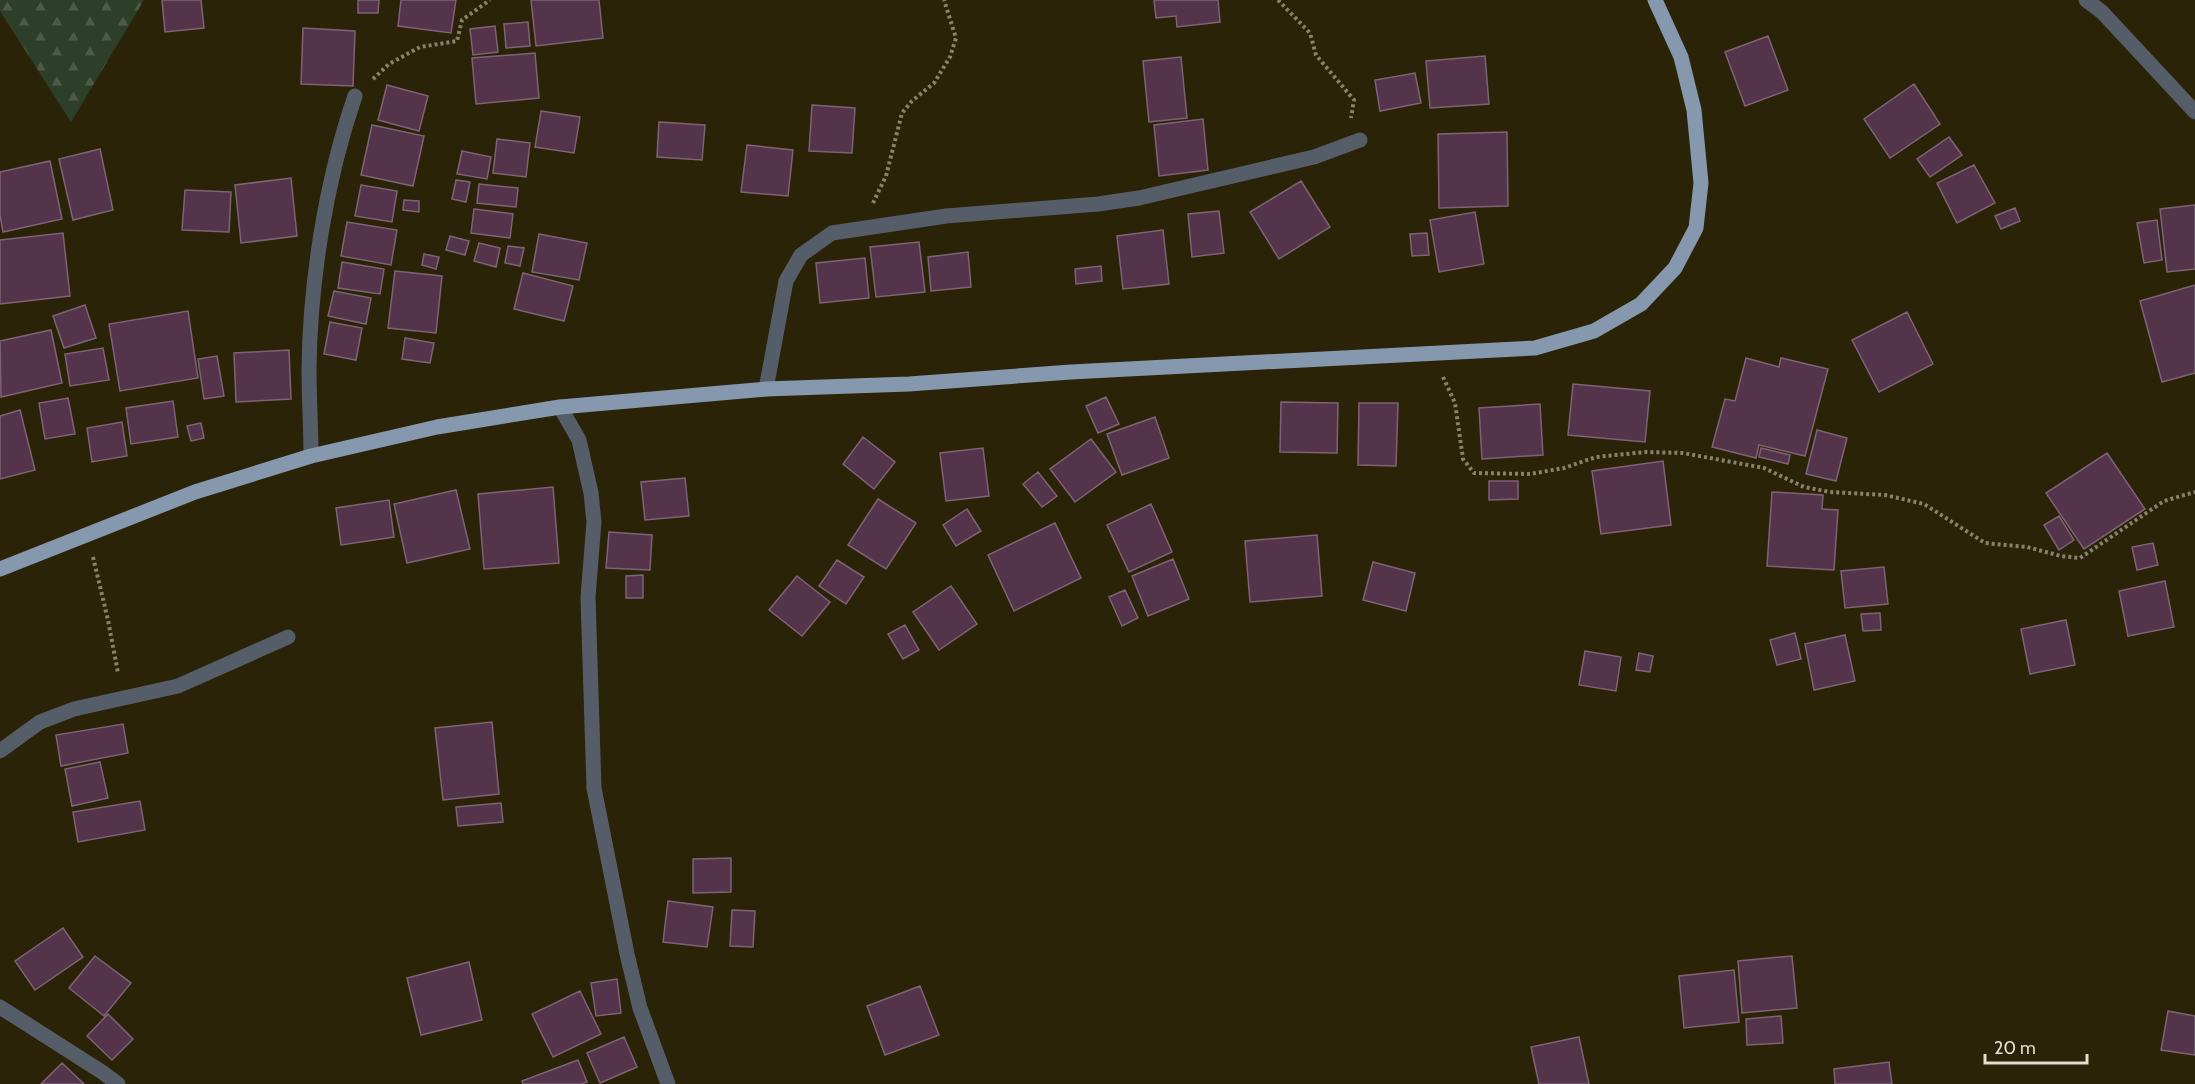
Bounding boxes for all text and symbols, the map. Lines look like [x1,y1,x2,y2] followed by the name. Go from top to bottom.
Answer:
[1985,1027,2087,1065] scale bar
[1994,1037,2036,1059] text: 20 m

